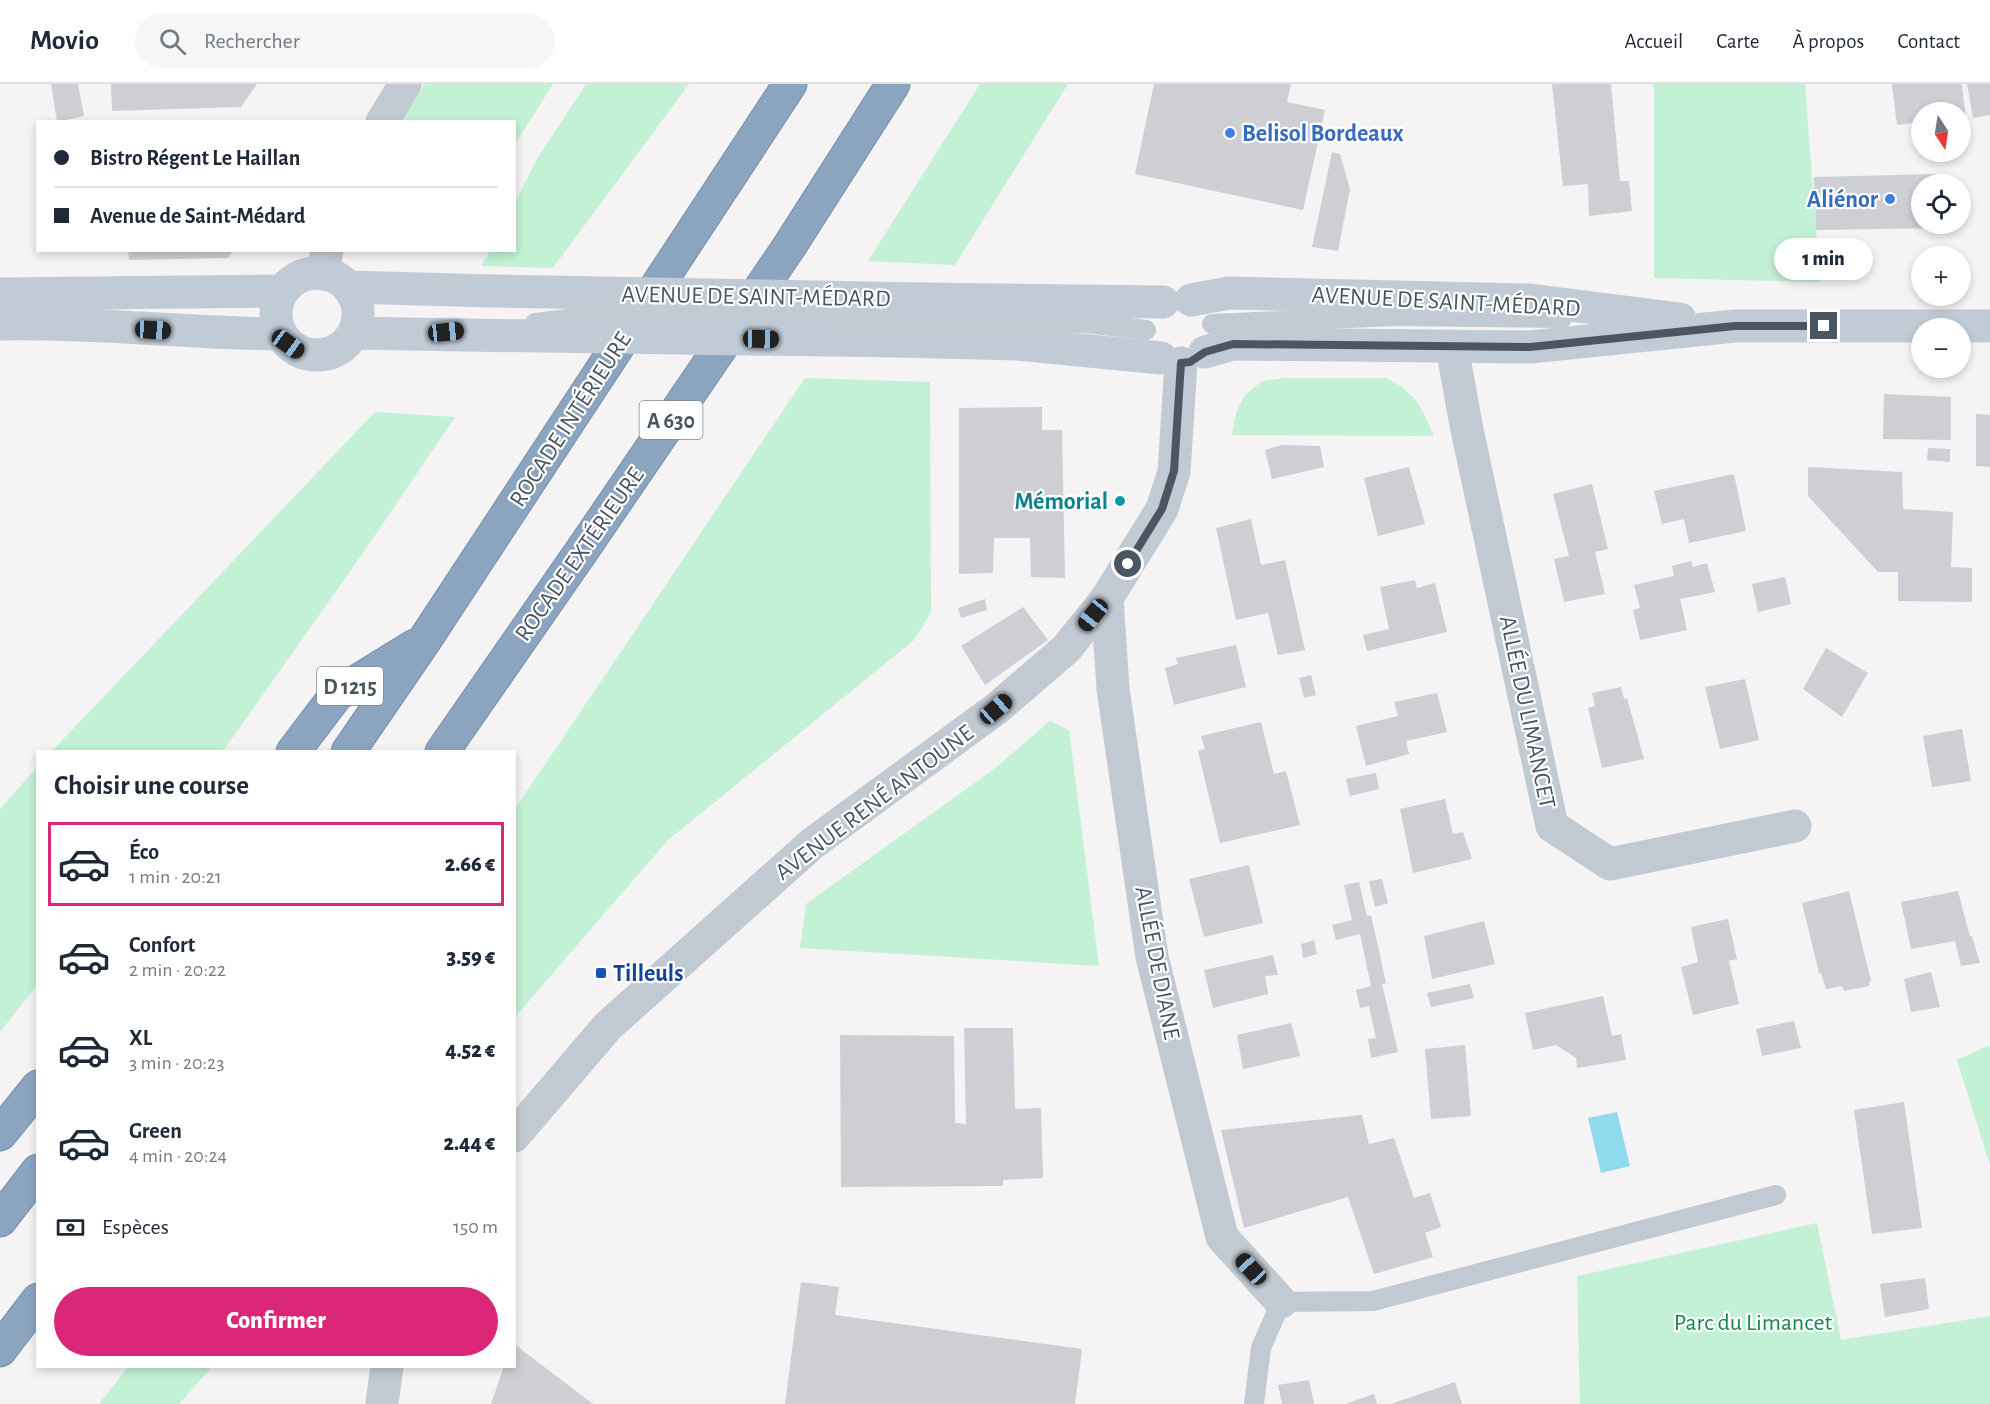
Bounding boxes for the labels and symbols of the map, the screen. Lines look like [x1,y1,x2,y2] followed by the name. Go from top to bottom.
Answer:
[1911,102,1971,162] north arrow
[1242,122,1403,146] place label: Belisol Bordeaux
[1223,126,1237,140] marker: Belisol Bordeaux
[1807,188,1879,212] place label: Aliénor
[1883,192,1897,206] marker: Aliénor
[1774,239,1874,281] callout: 1 min
[621,281,891,311] street label: AVENUE DE SAINT-MÉDARD
[1311,281,1581,321] street label: AVENUE DE SAINT-MÉDARD
[1810,312,1837,339] route end
[135,320,171,340] car
[427,321,465,343] car
[268,326,308,362] car
[504,327,636,511] street label: ROCADE INTÉRIEURE
[743,330,779,348] car
[640,401,702,439] road number: A 630
[509,462,649,646] street label: ROCADE EXTÉRIEURE
[1014,490,1108,514] place label: Mémorial
[1113,494,1127,508] marker: Mémorial
[1114,550,1141,577] route start
[1075,595,1111,635] car
[1495,613,1561,811] street label: ALLÉE DU LIMANCET
[317,667,383,705] road number: D 1215
[977,690,1015,728] car
[770,719,978,885] street label: AVENUE RENÉ ANTOUNE
[1130,884,1186,1042] street label: ALLÉE DE DIANE
[613,962,683,986] place label: Tilleuls
[594,966,608,980] marker: Tilleuls
[1232,1250,1270,1288] car
[1674,1311,1833,1335] park label: Parc du Limancet

